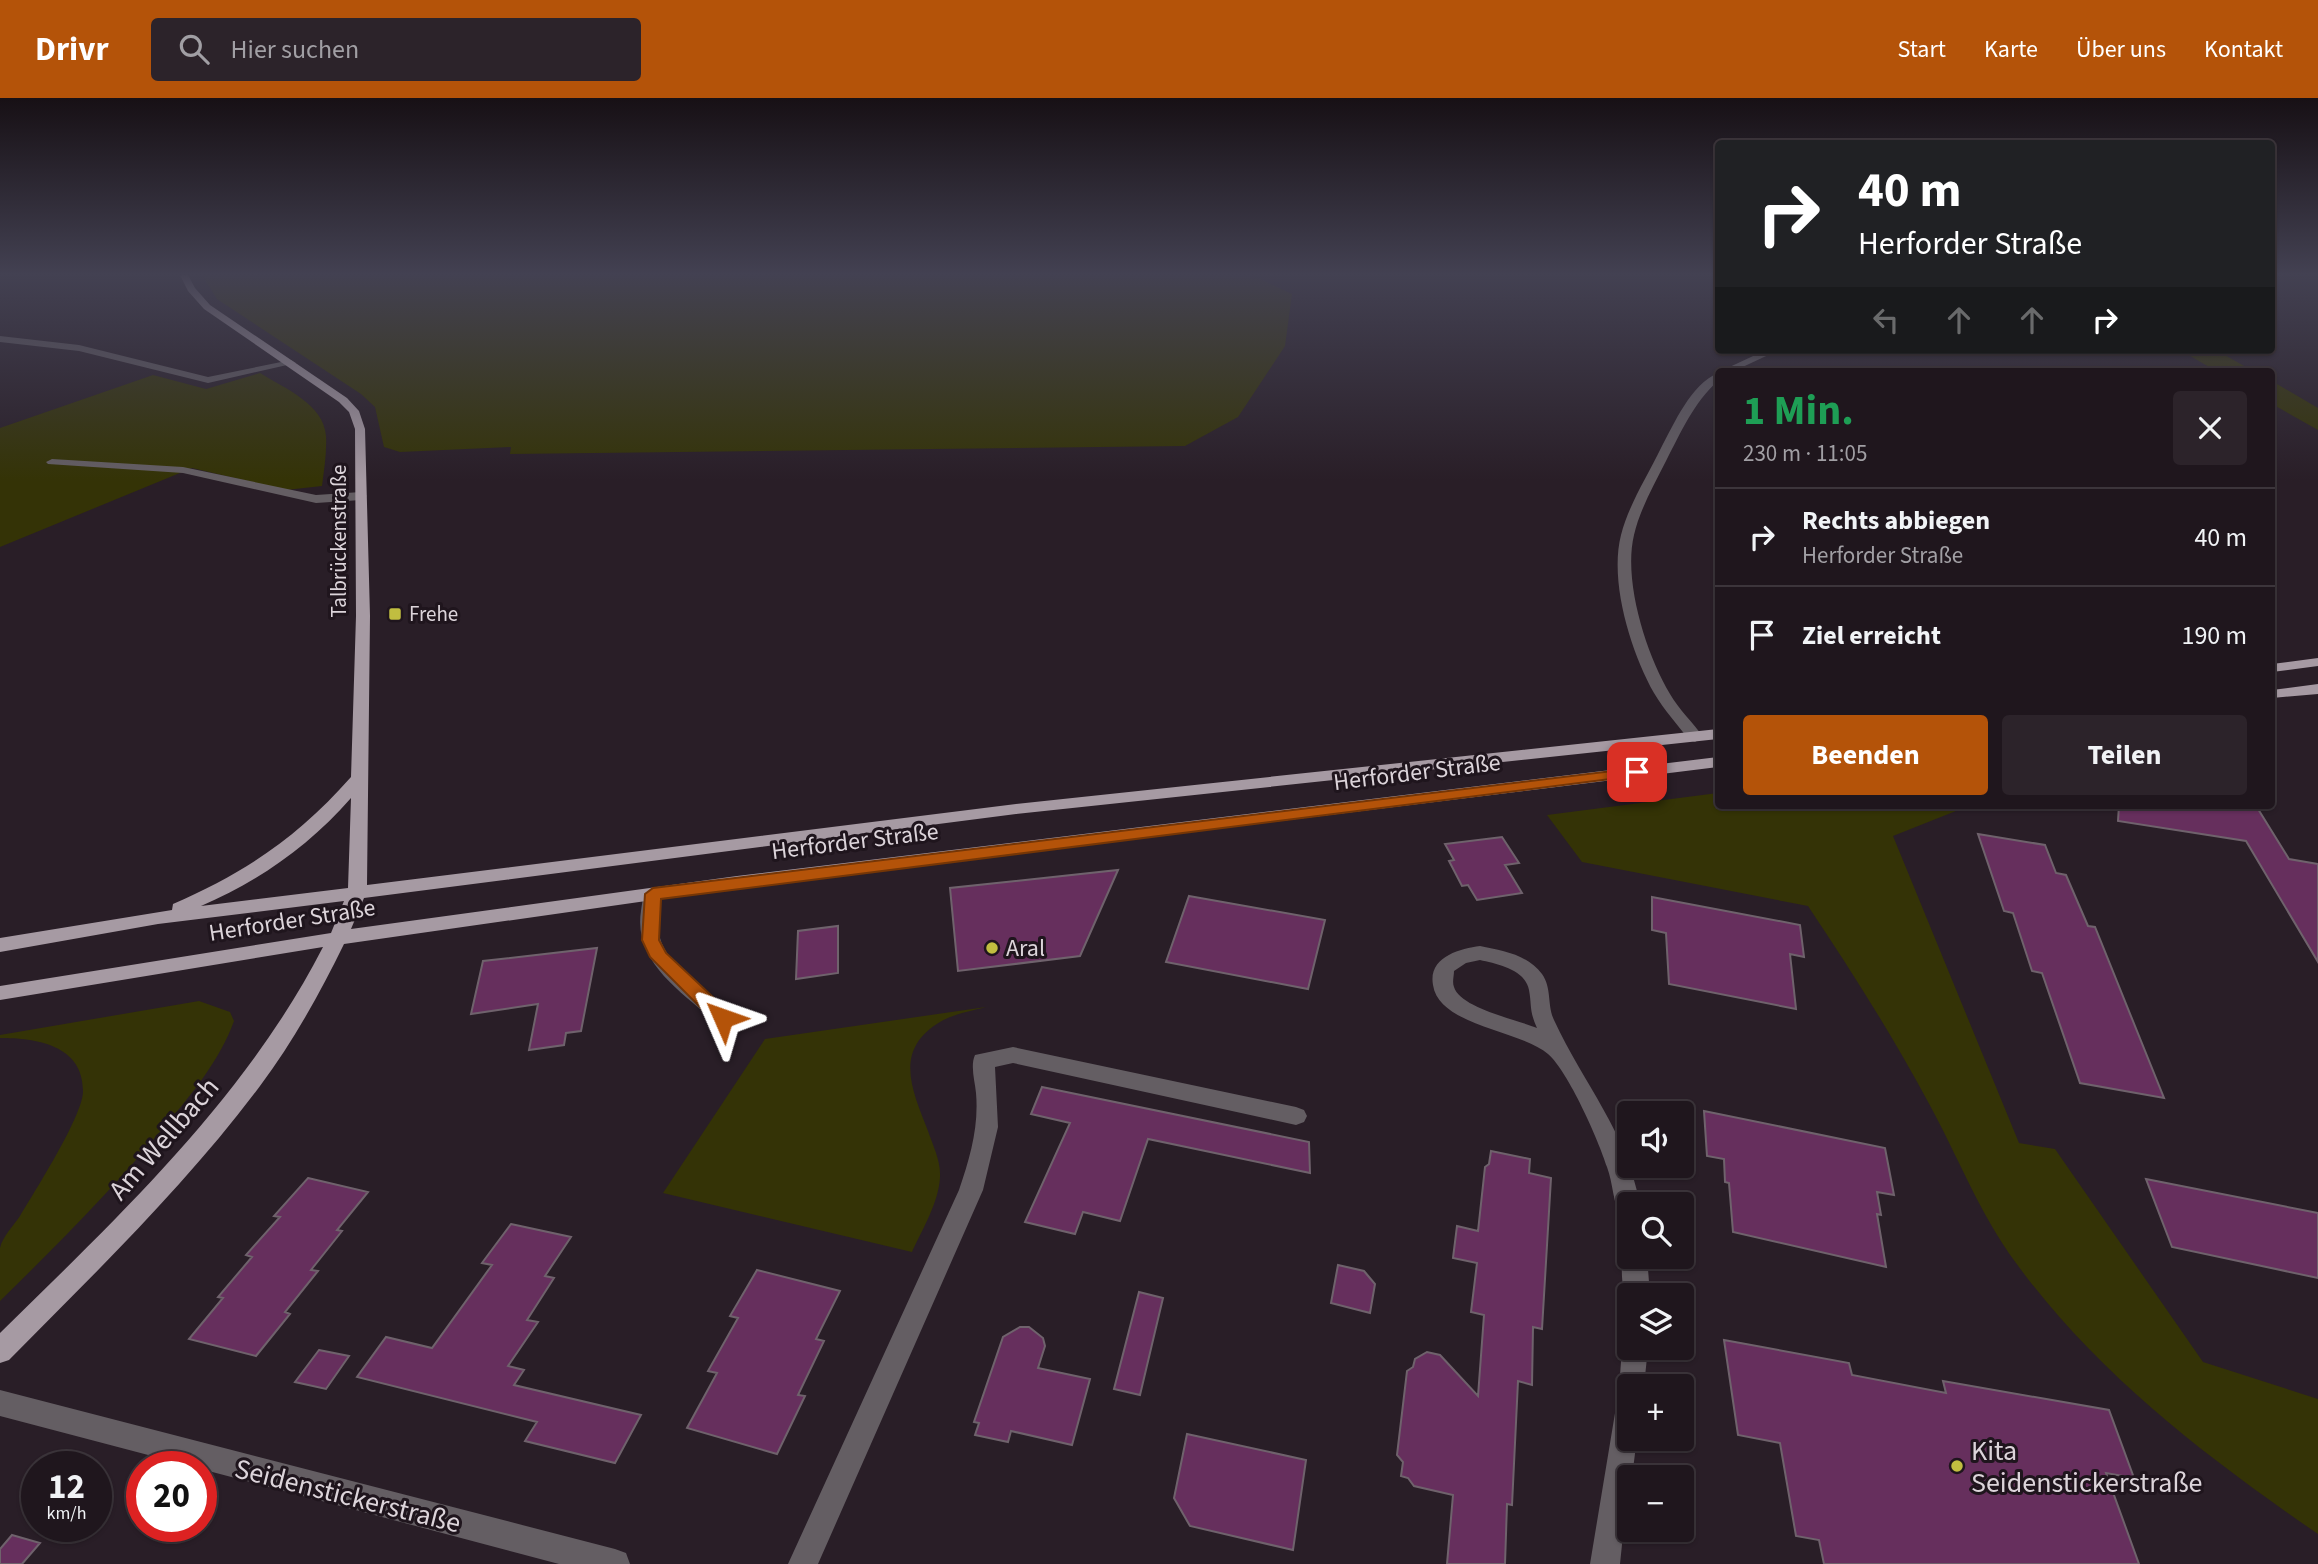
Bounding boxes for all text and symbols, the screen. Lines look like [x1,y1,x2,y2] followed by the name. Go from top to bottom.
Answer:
[151,18,641,81] search box
[35,26,109,73] text: Drivr
[175,30,213,68] icon: search
[231,31,359,68] text: Hier suchen
[1898,32,1946,67] text: Start
[1984,32,2038,67] text: Karte
[2076,32,2166,67] text: Über uns
[2204,32,2283,67] text: Kontakt
[1858,156,1962,226] text: 40 m
[1743,168,1834,259] icon: right
[1858,221,2082,267] text: Herforder Straße
[1867,301,1905,339] icon: left
[1940,301,1978,339] icon: ahead
[2013,301,2051,339] icon: ahead
[2086,301,2124,339] icon: right
[1743,381,1854,441] text: 1 Min.
[2173,391,2247,465] button: close
[1743,437,1867,470] text: 230 m · 11:05
[324,465,354,617] street label: Talbrückenstraße
[1802,502,1990,539] text: Rechts abbiegen
[1743,518,1781,556] icon: right
[2194,519,2247,556] text: 40 m
[1802,539,1963,572] text: Herforder Straße
[409,599,458,629] place label: Frehe
[387,606,403,622] marker: Frehe
[1743,616,1781,654] icon: arrive
[1802,617,1941,654] text: Ziel erreicht
[2181,617,2247,654] text: 190 m
[1743,715,1988,795] button: Beenden
[2002,715,2247,795] button: Teilen
[1607,742,1667,802] pin
[1332,745,1503,800] street label: Herforder Straße
[1618,753,1656,791] icon: arrive
[770,814,941,869] street label: Herforder Straße
[206,890,378,951] street label: Herforder Straße
[1006,931,1045,966] place label: Aral
[984,940,1000,956] marker: Aral
[686,981,760,1055] position arrow
[99,1068,229,1209] street label: Am Wellbach
[1617,1101,1694,1542] map controls
[1617,1101,1694,1178] button: sound
[1617,1192,1694,1269] button: search
[1617,1283,1694,1360] button: layers
[1617,1374,1694,1451] button: +
[1971,1431,2202,1503] place label: Kita Seidenstickerstraße
[231,1449,465,1543] street label: Seidenstickerstraße
[126,1451,217,1542] speed limit sign: 20
[1949,1458,1965,1474] marker: Kita Seidenstickerstraße
[48,1462,85,1512] text: 12
[1617,1465,1694,1542] button: −
[47,1501,86,1526] text: km/h

